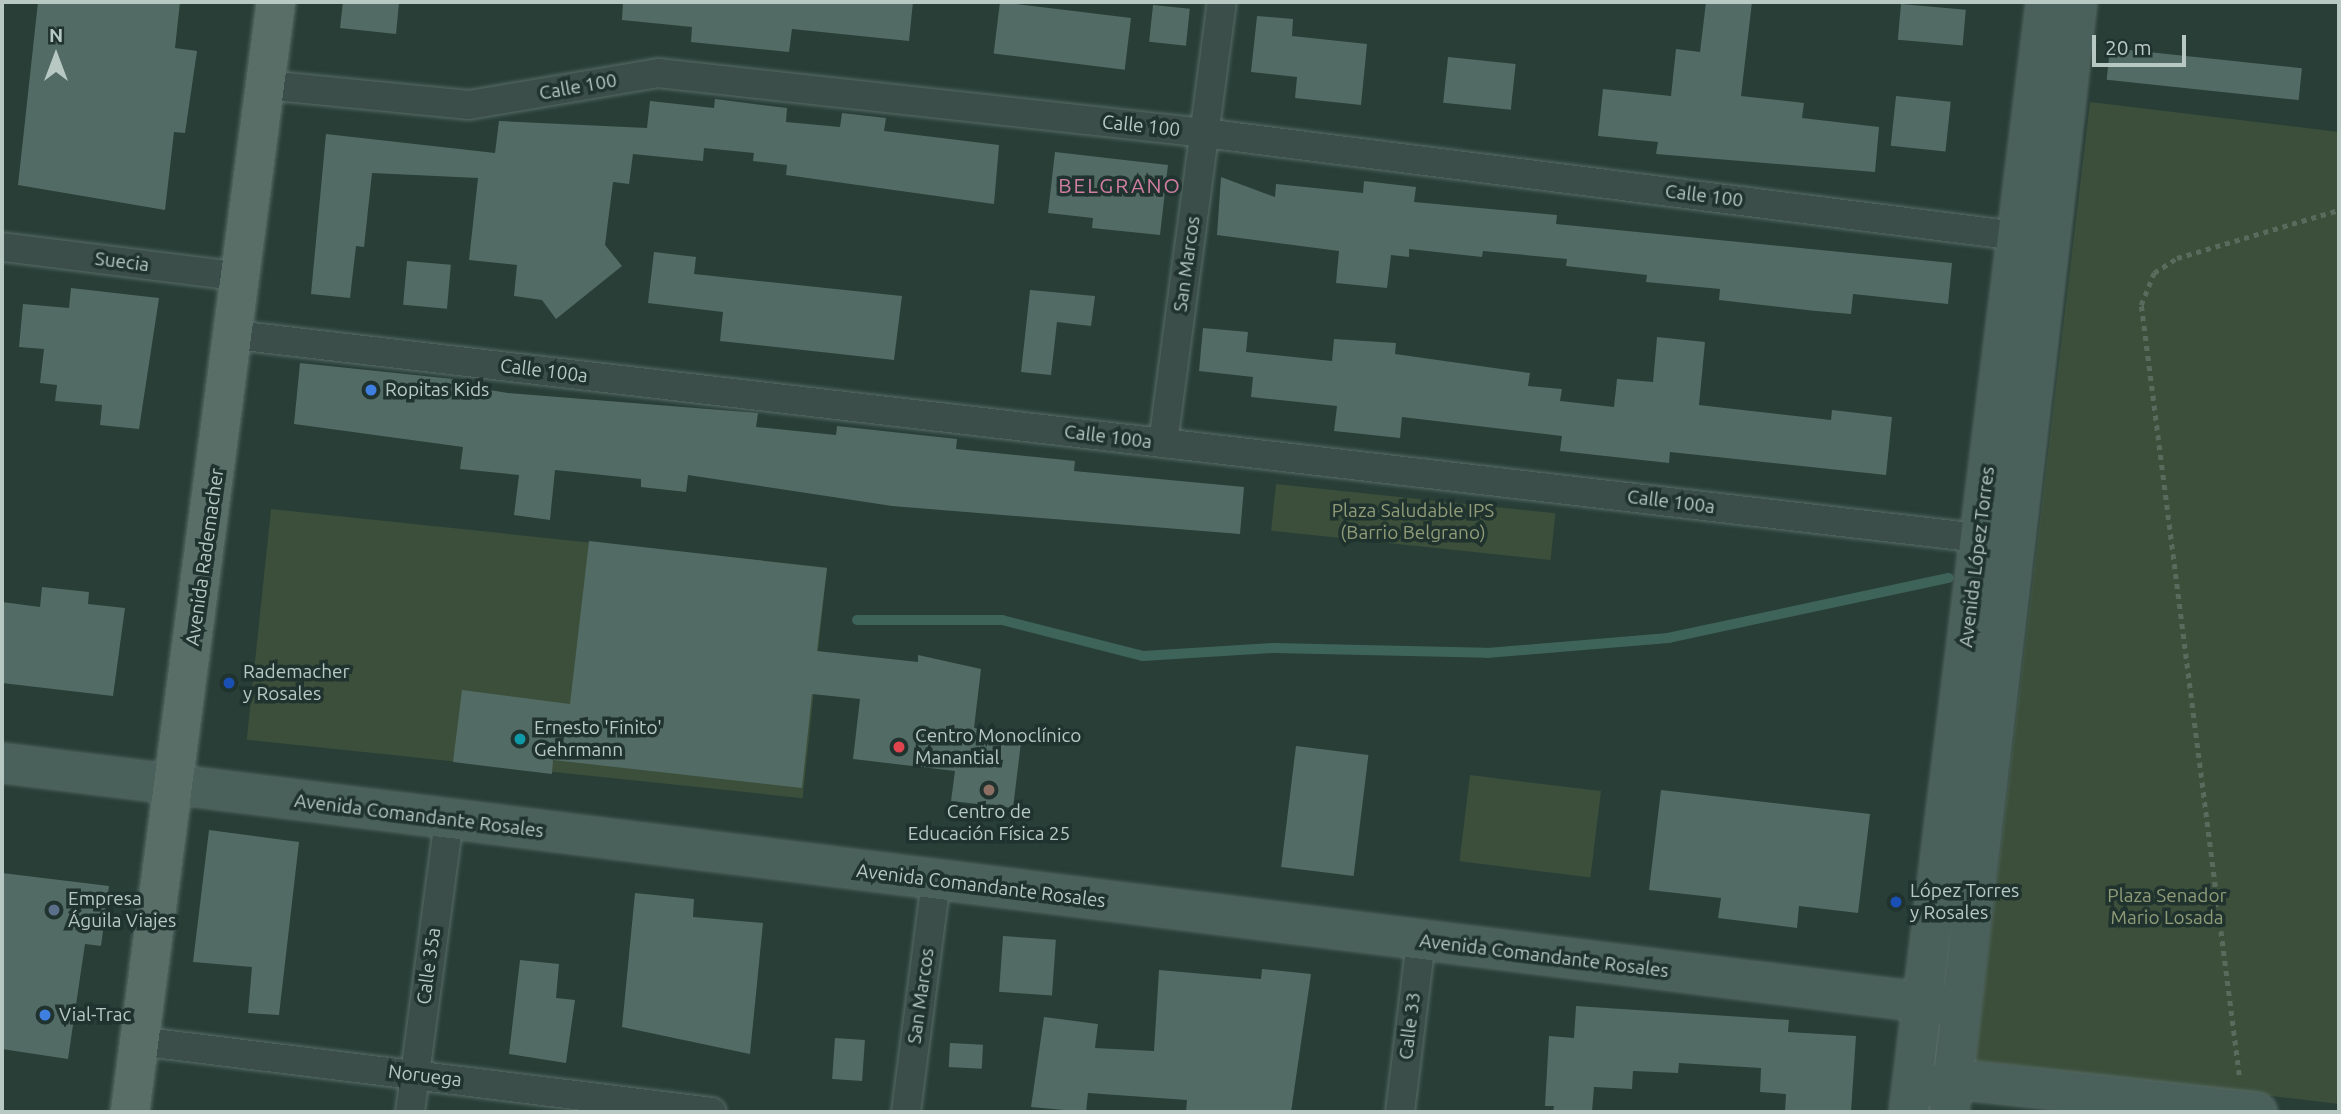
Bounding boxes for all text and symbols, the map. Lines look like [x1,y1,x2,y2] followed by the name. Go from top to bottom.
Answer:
[21,21,91,91] north arrow
[2096,21,2190,65] scale bar
[49,24,63,46] text: N
[2105,35,2152,59] text: 20 m
[537,69,619,105] street label: Calle 100
[1101,111,1181,141] street label: Calle 100
[1059,172,1181,198] district label: BELGRANO
[1664,180,1744,212] street label: Calle 100
[1169,215,1205,313] street label: San Marcos
[94,247,150,277] street label: Suecia
[499,354,589,388] street label: Calle 100a
[385,379,489,401] place label: Ropitas Kids
[363,382,379,398] marker: Ropitas Kids
[1063,420,1153,454] street label: Calle 100a
[1955,465,1999,649] street label: Avenida López Torres
[181,467,229,647] street label: Avenida Rademacher
[1626,485,1716,519] street label: Calle 100a
[1332,500,1494,544] park label: Plaza Saludable IPS (Barrio Belgrano)
[243,661,350,705] place label: Rademacher y Rosales
[221,675,237,691] marker: Rademacher y Rosales
[534,717,662,761] place label: Ernesto 'Finito' Gehrmann
[915,725,1081,769] place label: Centro Monoclínico Manantial
[512,731,528,747] marker: Ernesto 'Finito' Gehrmann
[889,737,909,757] marker: Centro Monoclínico Manantial
[981,782,997,798] marker: Centro de Educación Física 25
[293,789,545,843] street label: Avenida Comandante Rosales
[908,801,1070,845] place label: Centro de Educación Física 25
[855,859,1107,913] street label: Avenida Comandante Rosales
[1910,880,2019,924] place label: López Torres y Rosales
[2107,885,2227,929] park label: Plaza Senador Mario Losada
[68,888,176,932] place label: Empresa Águila Viajes
[1888,894,1904,910] marker: López Torres y Rosales
[46,902,62,918] marker: Empresa Águila Viajes
[412,926,446,1006] street label: Calle 35a
[1418,929,1670,983] street label: Avenida Comandante Rosales
[903,947,939,1045] street label: San Marcos
[1395,991,1425,1061] street label: Calle 33
[59,1004,131,1026] place label: Vial-Trac
[37,1007,53,1023] marker: Vial-Trac
[387,1060,463,1092] street label: Noruega

